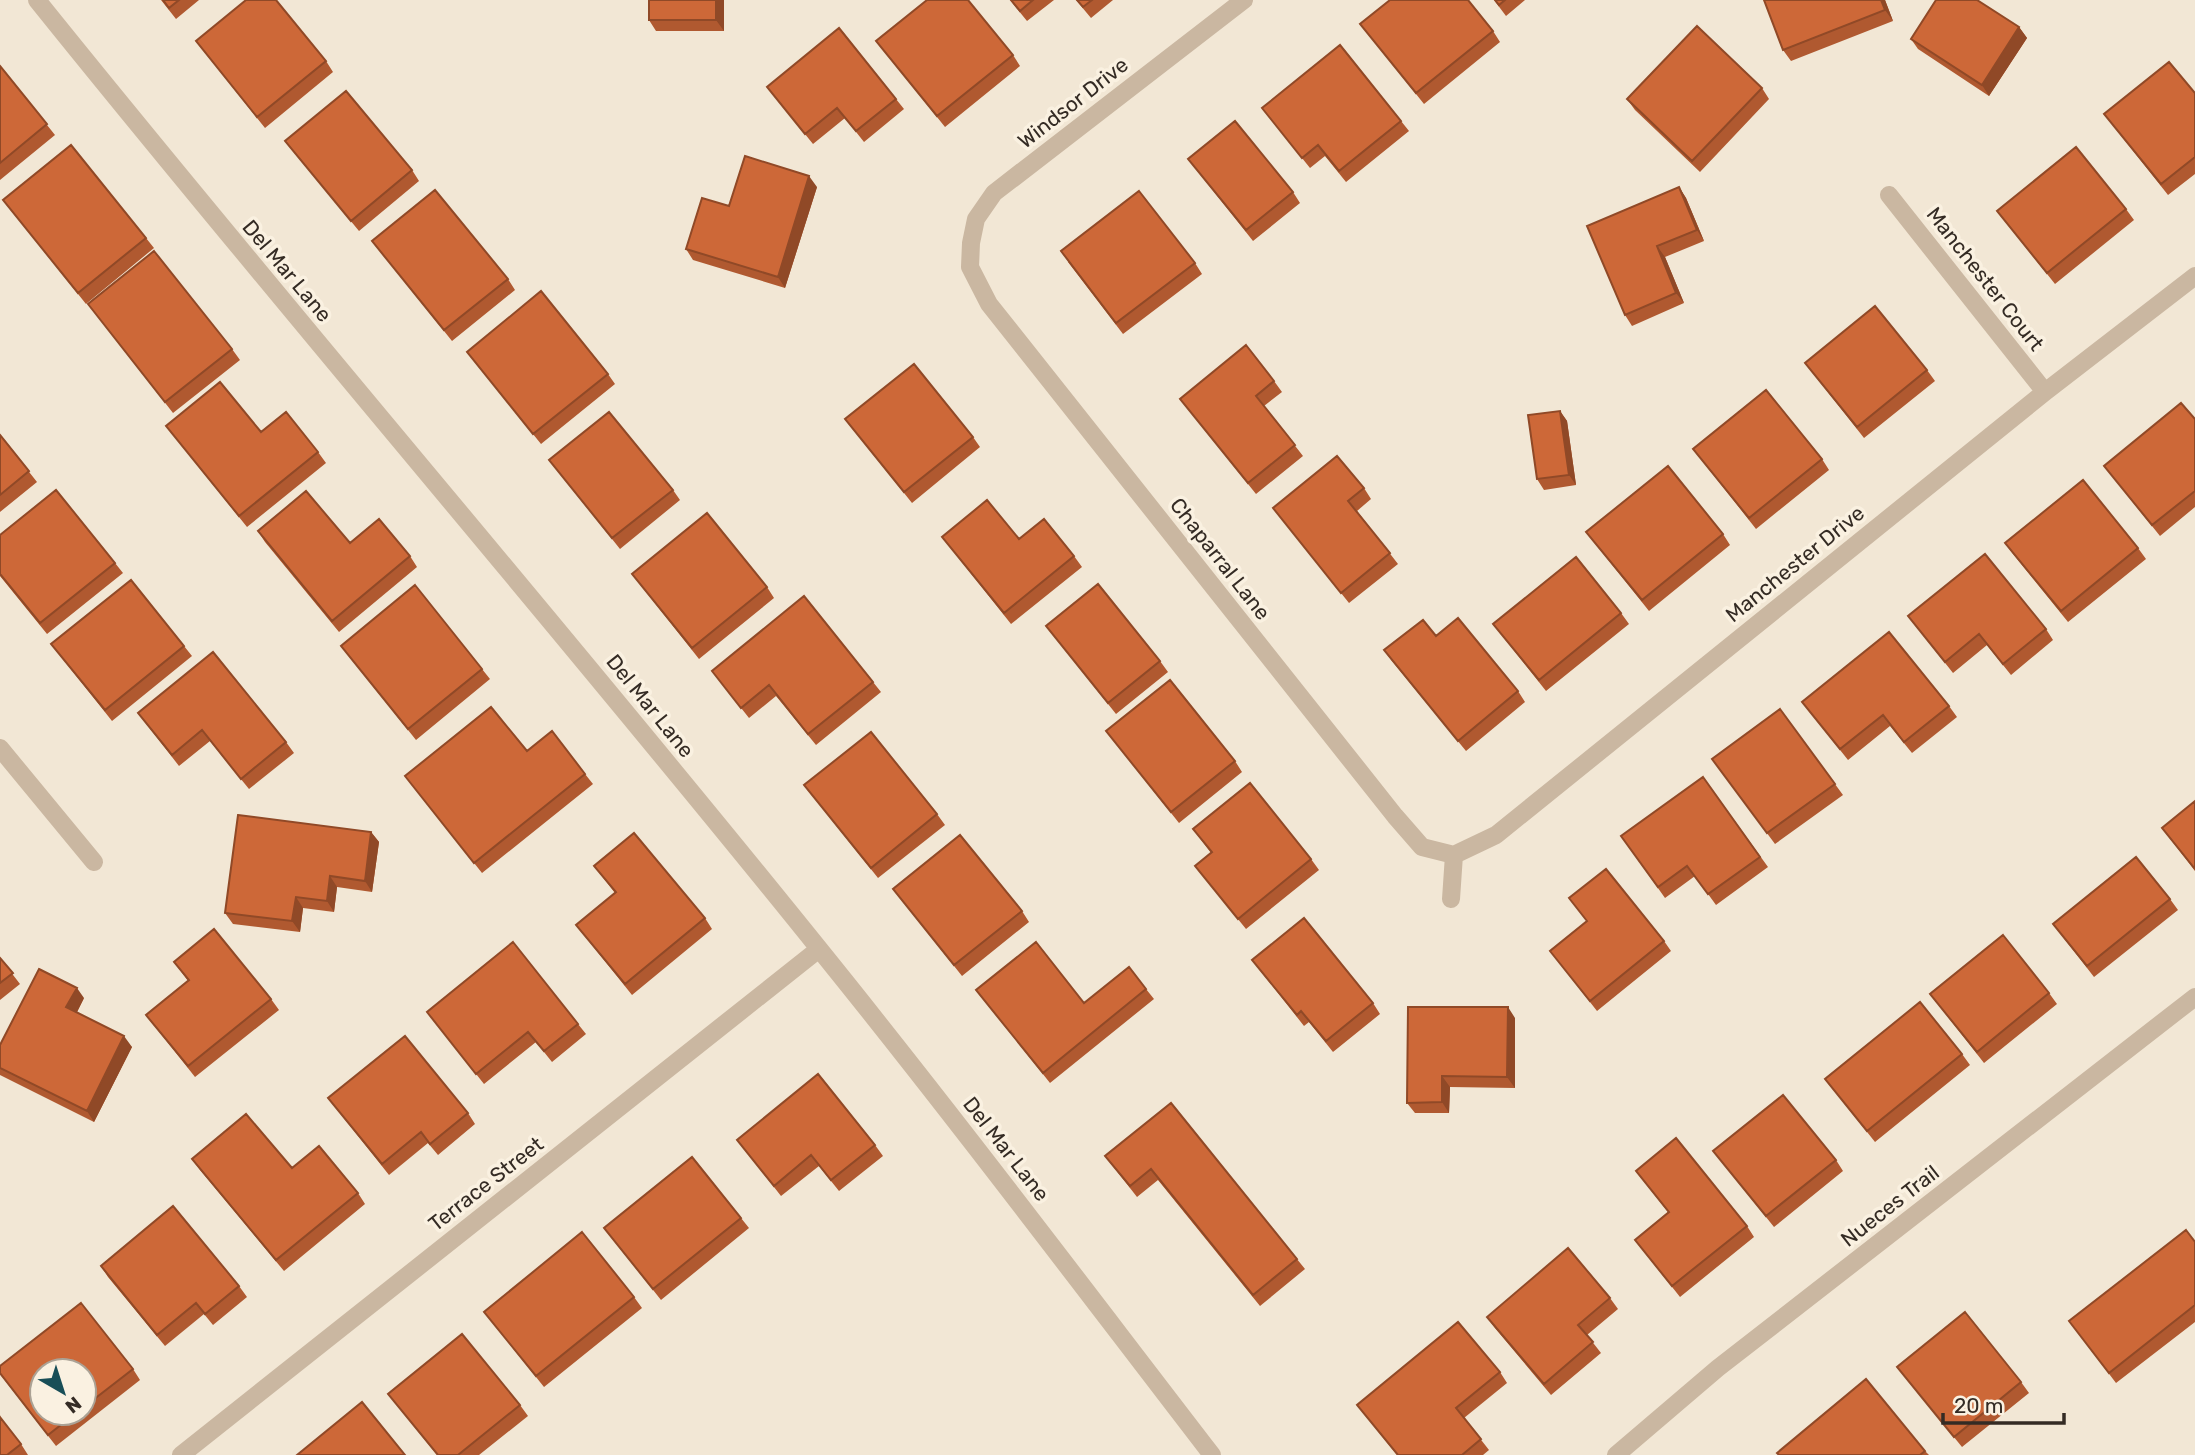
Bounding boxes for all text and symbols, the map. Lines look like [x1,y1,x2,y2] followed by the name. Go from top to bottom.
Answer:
[1013,52,1133,153] street label: Windsor Drive
[1922,202,2049,355] street label: Manchester Court
[238,215,337,327] street label: Del Mar Lane
[1165,493,1276,625] street label: Chaparral Lane
[1720,500,1869,627] street label: Manchester Drive
[601,649,700,762] street label: Del Mar Lane
[958,1092,1055,1206] street label: Del Mar Lane
[423,1131,548,1236] street label: Terrace Street
[1836,1160,1944,1252] street label: Nueces Trail
[28,1357,98,1427] north arrow
[1943,1382,2064,1426] scale bar
[61,1392,86,1418] text: N
[1954,1393,2003,1418] text: 20 m

